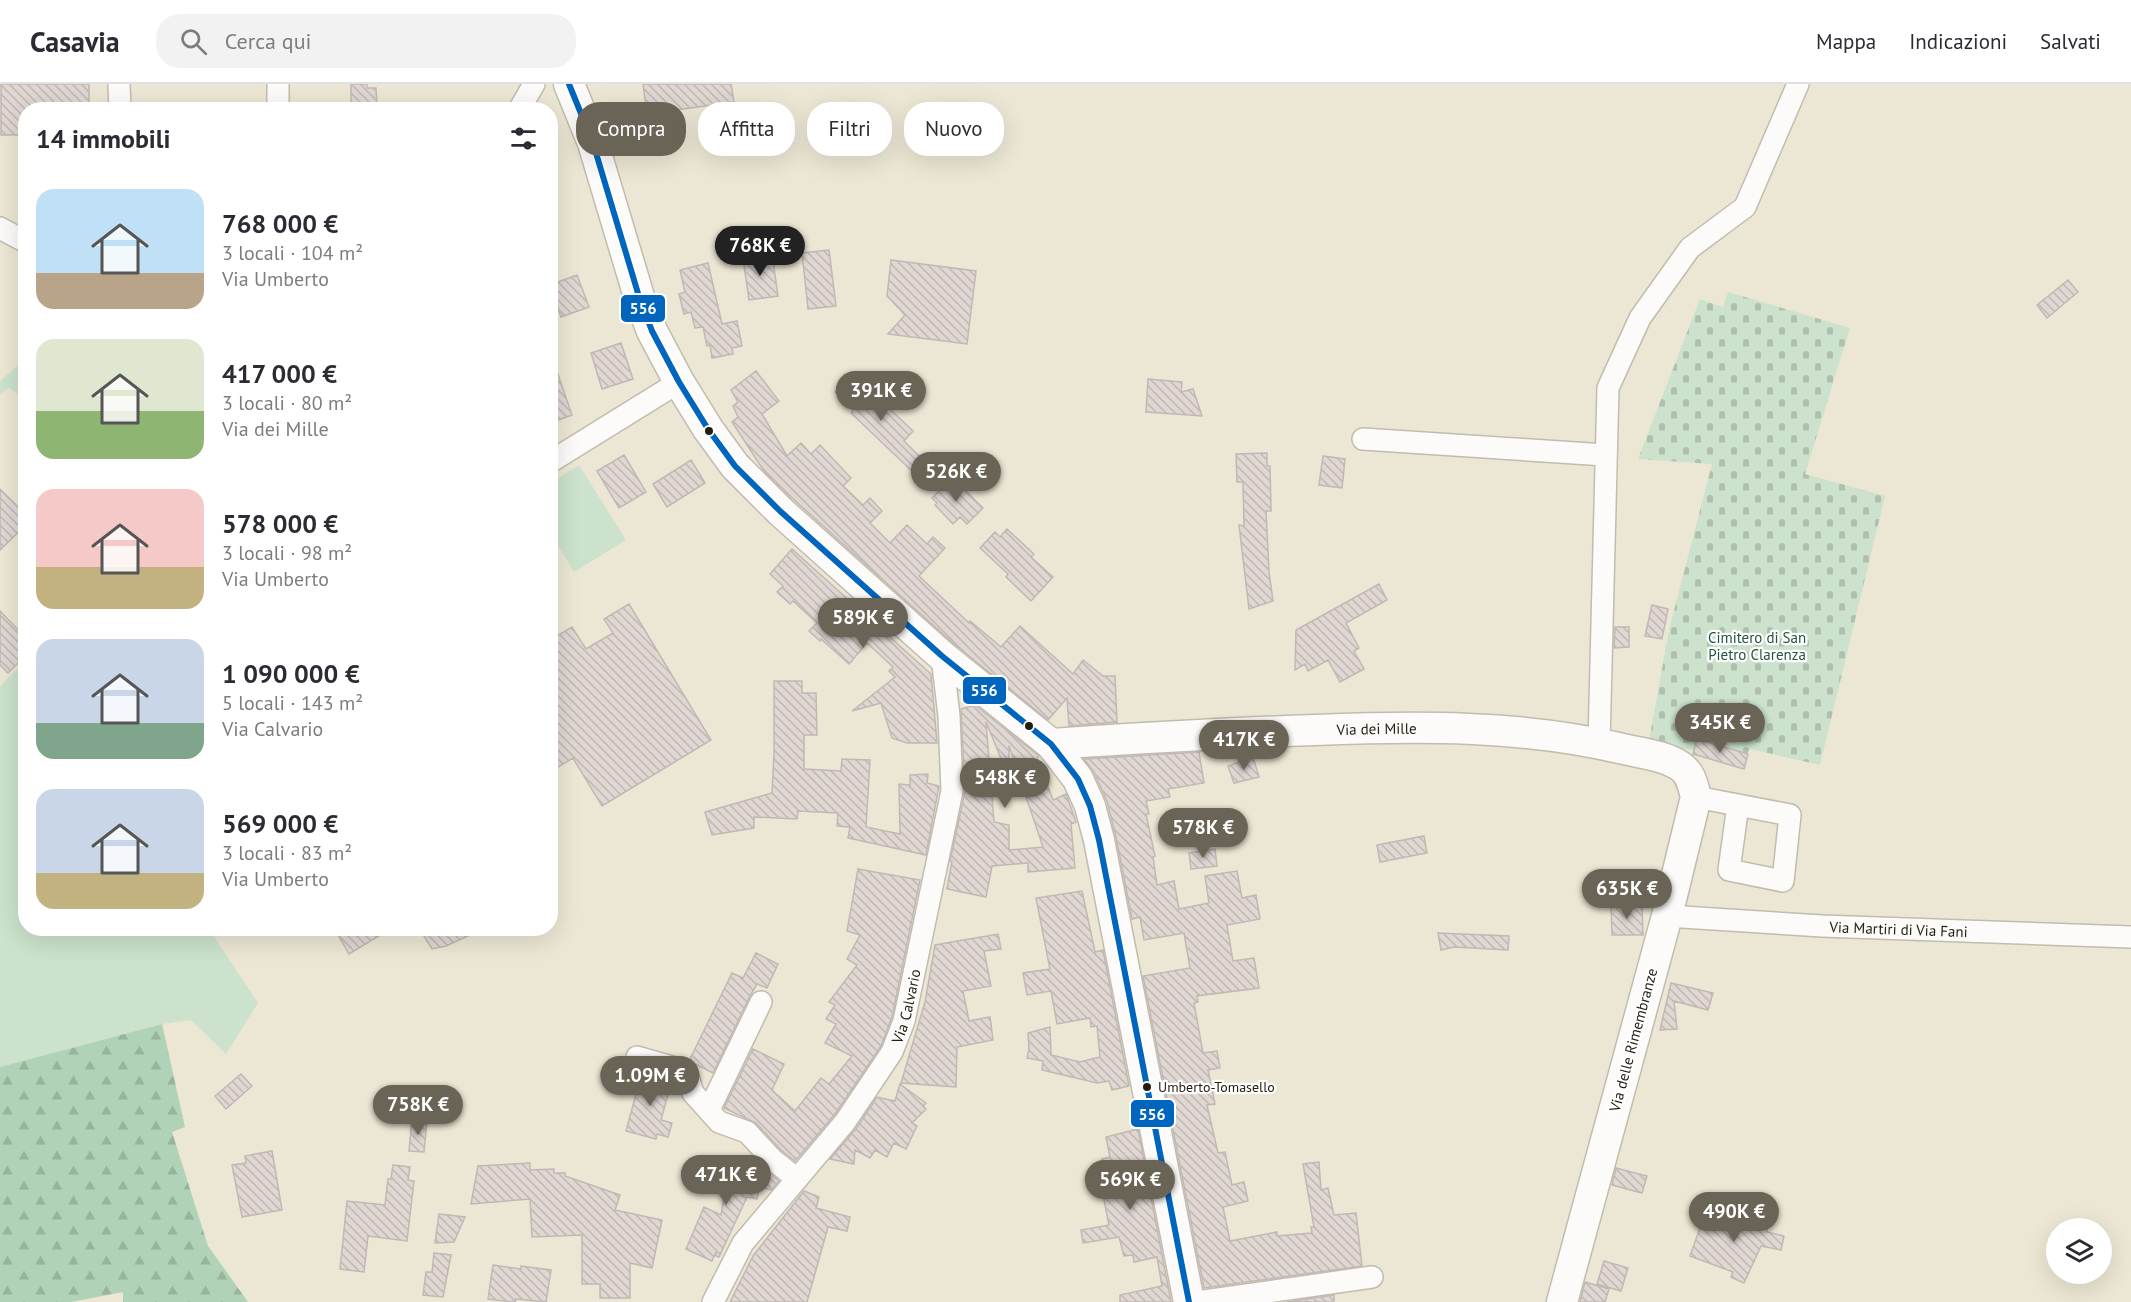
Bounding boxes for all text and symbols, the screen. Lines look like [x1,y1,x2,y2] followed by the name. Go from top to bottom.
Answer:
[156,14,576,68] search box
[30,23,120,60] text: Casavia
[177,25,210,58] icon: search
[225,27,311,55] text: Cerca qui
[1816,28,1876,55] text: Mappa
[1909,28,2007,55] text: Indicazioni
[2040,28,2101,55] text: Salvati
[576,102,686,156] chip: Compra
[698,102,795,156] chip: Affitta
[807,102,892,156] chip: Filtri
[904,102,1004,156] chip: Nuovo
[36,122,170,155] text: 14 immobili
[507,122,540,155] icon: filters
[222,207,338,240] text: 768 000 €
[84,213,156,285] icon: home
[711,226,809,277] pin: 768K €
[729,232,791,258] text: 768K €
[222,240,363,266] text: 3 locali · 104 m²
[222,266,329,292] text: Via Umberto
[620,294,666,323] line badge: 556
[629,298,657,318] text: 556
[222,357,337,390] text: 417 000 €
[84,363,156,435] icon: home
[832,371,930,422] pin: 391K €
[850,377,912,403] text: 391K €
[222,390,352,416] text: 3 locali · 80 m²
[222,416,329,442] text: Via dei Mille
[703,425,715,437] unlabelled marker
[907,452,1005,503] pin: 526K €
[925,458,987,484] text: 526K €
[222,507,338,540] text: 578 000 €
[84,513,156,585] icon: home
[222,540,352,566] text: 3 locali · 98 m²
[222,566,329,592] text: Via Umberto
[814,598,912,649] pin: 589K €
[832,604,894,630] text: 589K €
[1708,628,1806,664] park label: Cimitero di San Pietro Clarenza
[222,657,360,690] text: 1 090 000 €
[84,663,156,735] icon: home
[962,676,1007,705] line badge: 556
[970,680,998,700] text: 556
[222,690,363,716] text: 5 locali · 143 m²
[1671,703,1769,754] pin: 345K €
[1689,709,1751,735] text: 345K €
[222,716,323,742] text: Via Calvario
[1335,718,1417,739] street label: Via dei Mille
[1023,720,1035,732] unlabelled marker
[1195,720,1293,771] pin: 417K €
[1213,726,1275,752] text: 417K €
[956,758,1054,809] pin: 548K €
[974,764,1036,790] text: 548K €
[222,807,338,840] text: 569 000 €
[1154,808,1252,859] pin: 578K €
[84,813,156,885] icon: home
[1172,814,1234,840] text: 578K €
[222,840,352,866] text: 3 locali · 83 m²
[222,866,329,892] text: Via Umberto
[1578,869,1676,920] pin: 635K €
[1596,875,1658,901] text: 635K €
[1828,917,1968,941] street label: Via Martiri di Via Fani
[1604,966,1661,1115] street label: Via delle Rimembranze
[886,967,924,1047] street label: Via Calvario
[595,1056,705,1107] pin: 1.09M €
[614,1062,686,1088] text: 1.09M €
[1158,1078,1275,1096] place label: Umberto-Tomasello
[1141,1081,1153,1093] marker: Umberto-Tomasello
[369,1085,467,1136] pin: 758K €
[387,1091,449,1117] text: 758K €
[1130,1099,1175,1128] line badge: 556
[1138,1104,1166,1124] text: 556
[677,1155,775,1206] pin: 471K €
[1081,1160,1179,1211] pin: 569K €
[695,1161,757,1187] text: 471K €
[1099,1166,1161,1192] text: 569K €
[1685,1192,1783,1243] pin: 490K €
[1703,1198,1765,1224] text: 490K €
[2046,1218,2112,1284] map controls
[2046,1218,2112,1284] button: layers

